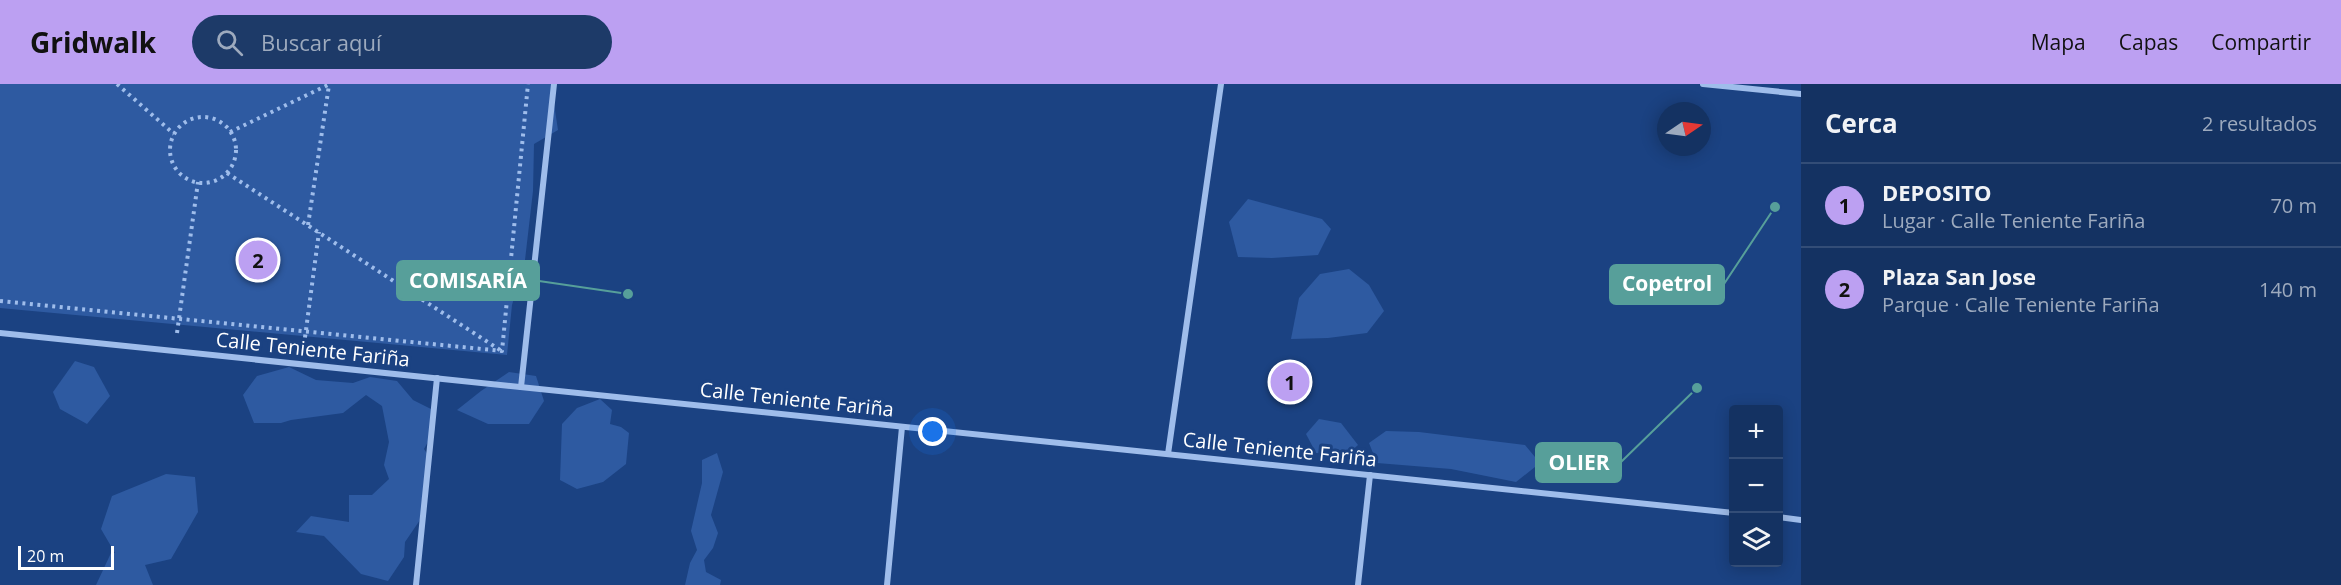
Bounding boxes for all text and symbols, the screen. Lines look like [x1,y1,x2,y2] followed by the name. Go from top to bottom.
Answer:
[192,15,612,69] search box
[30,23,156,61] text: Gridwalk
[213,26,246,59] icon: search
[261,27,381,57] text: Buscar aquí
[2031,28,2086,56] text: Mapa
[2119,28,2178,56] text: Capas
[2211,28,2311,56] text: Compartir
[1657,102,1711,156] north arrow
[1825,105,1898,141] text: Cerca
[2202,110,2317,137] text: 2 resultados
[1882,177,1992,207] text: DEPOSITO
[1839,192,1850,219] text: 1
[2270,192,2317,219] text: 70 m
[1882,207,2145,234] text: Lugar · Calle Teniente Fariña
[238,238,278,282] pin: 2
[397,261,539,300] callout: COMISARÍA
[1882,261,2036,291] text: Plaza San Jose
[1610,265,1724,304] callout: Copetrol
[409,266,528,294] text: COMISARÍA
[1622,269,1712,297] text: Copetrol
[1839,276,1850,303] text: 2
[2259,276,2317,303] text: 140 m
[1882,291,2160,318] text: Parque · Calle Teniente Fariña
[215,325,411,373] street label: Calle Teniente Fariña
[1270,360,1310,404] pin: 1
[699,375,895,423] street label: Calle Teniente Fariña
[1729,405,1783,567] map controls
[1729,405,1783,459] button: +
[918,417,947,446] your location
[1182,425,1378,473] street label: Calle Teniente Fariña
[1536,443,1621,482] callout: OLIER
[1548,448,1610,476] text: OLIER
[1729,459,1783,513] button: −
[1729,513,1783,567] button: layers
[18,543,114,570] scale bar
[27,545,64,567] text: 20 m

